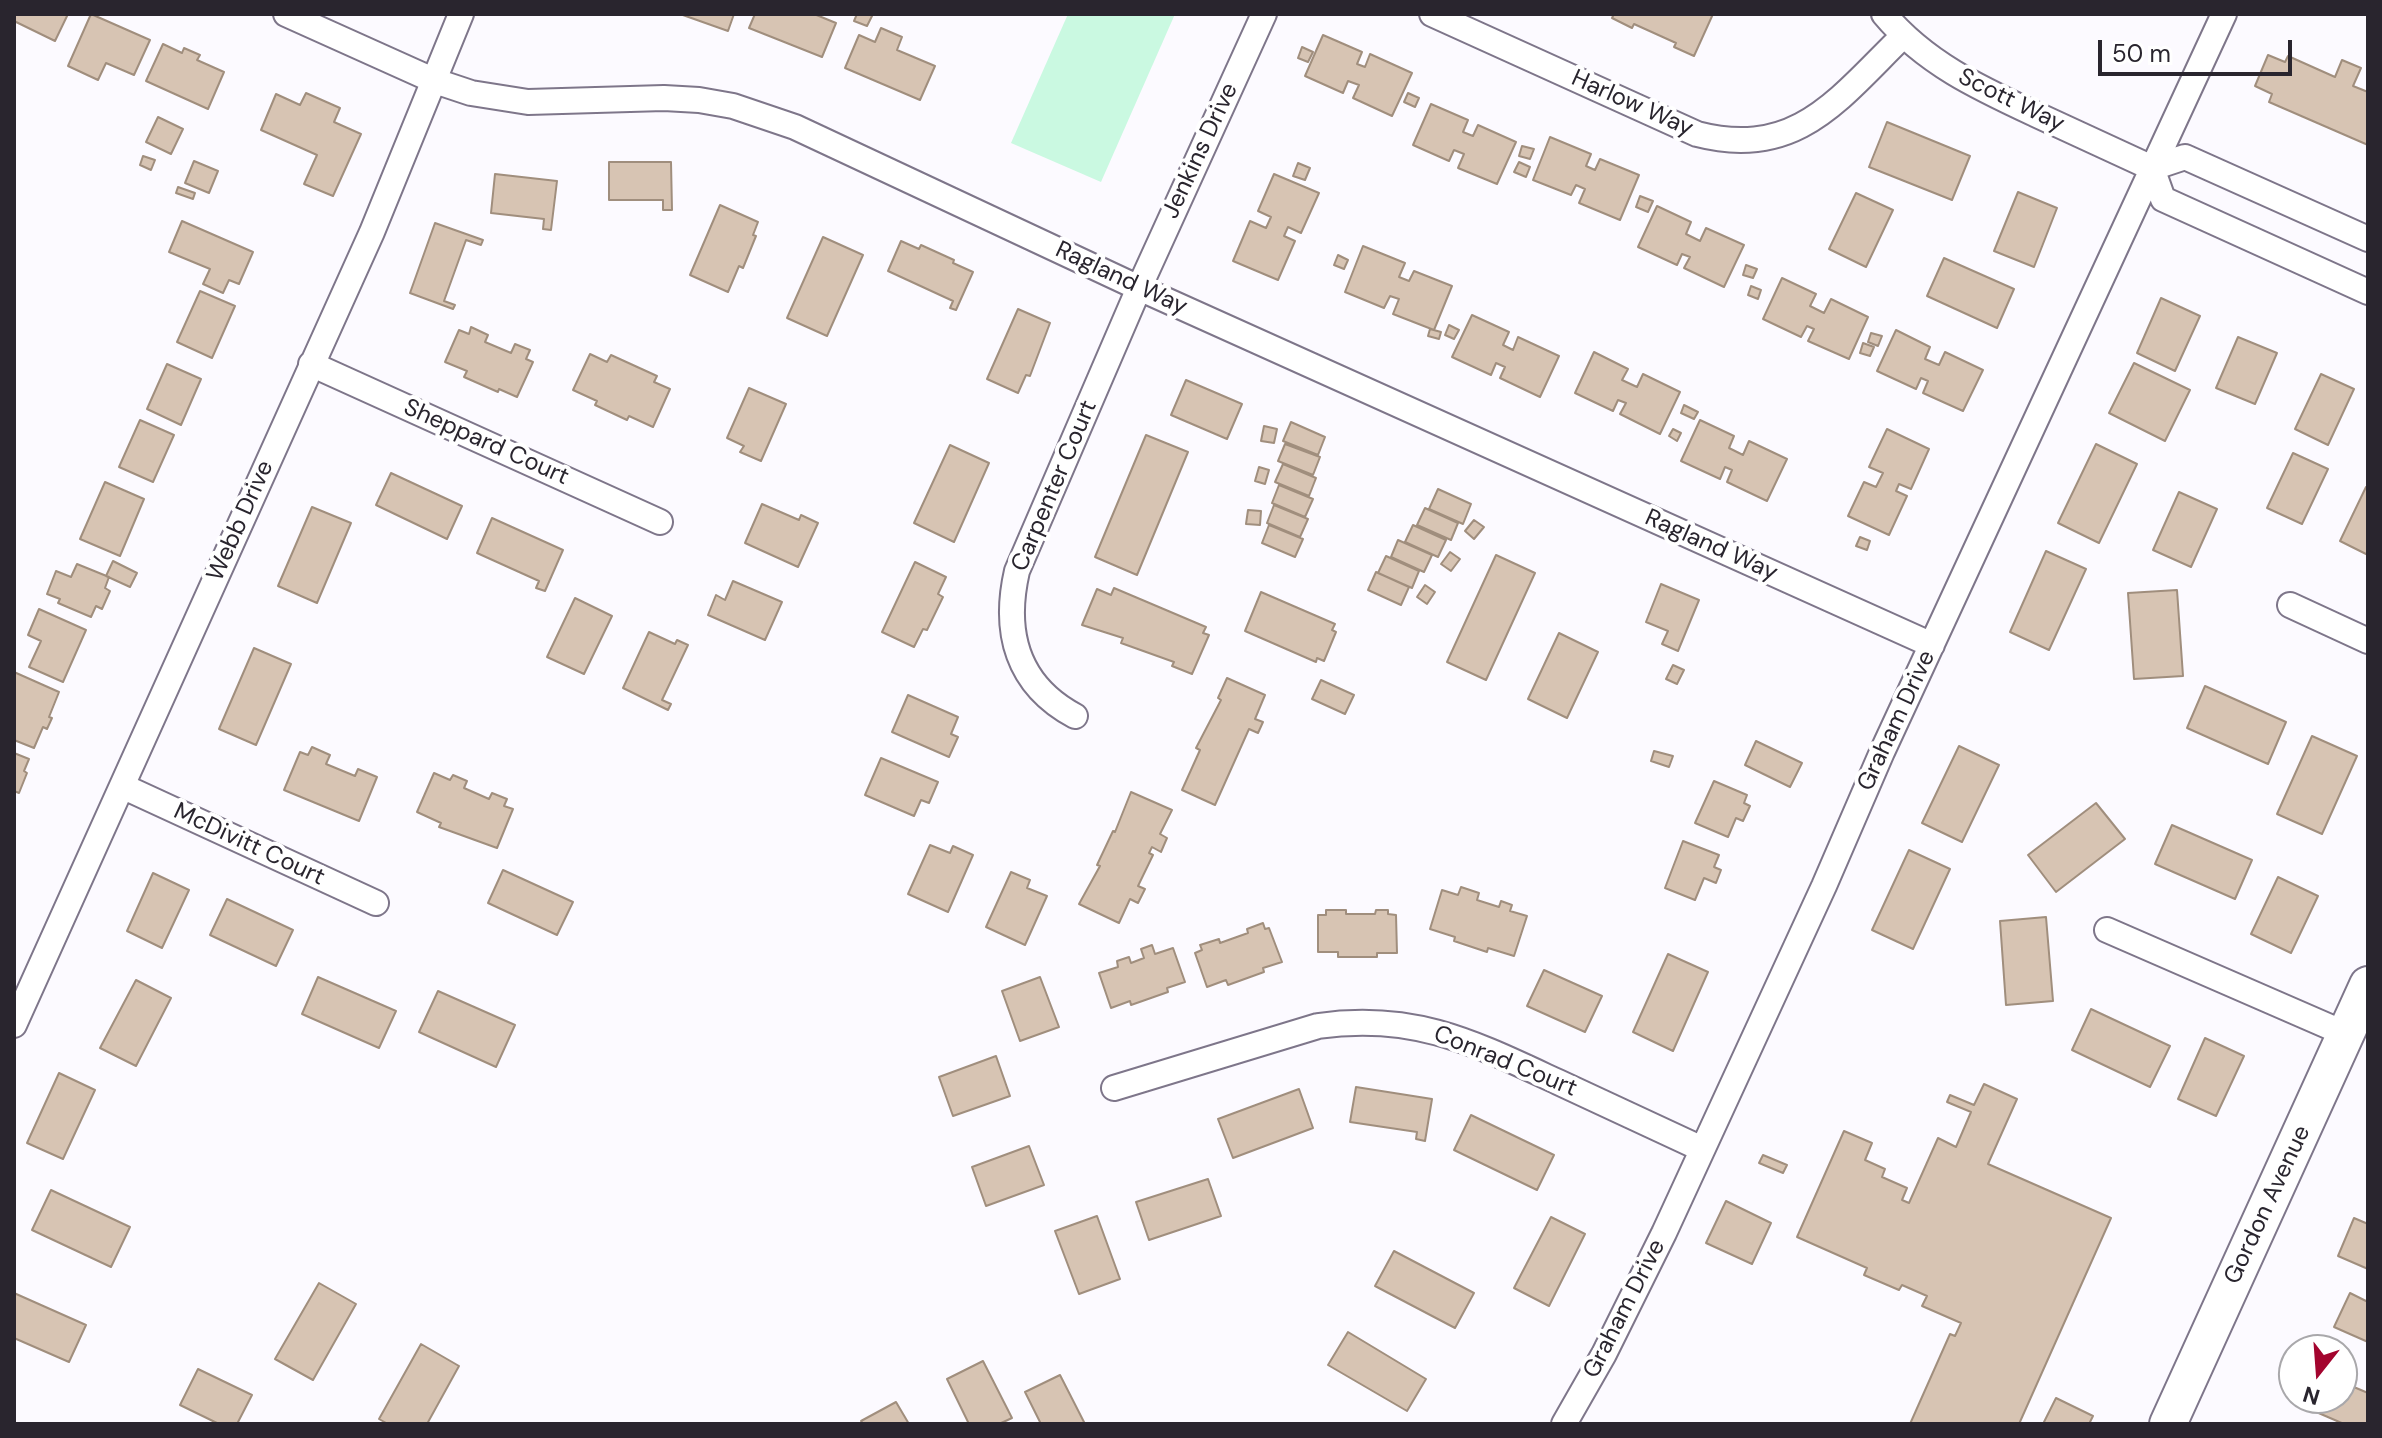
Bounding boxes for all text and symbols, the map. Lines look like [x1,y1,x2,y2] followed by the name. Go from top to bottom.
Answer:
[2102,24,2296,74] scale bar
[2112,38,2171,69] text: 50 m
[1953,63,2069,139] street label: Scott Way
[1567,64,1697,144] street label: Harlow Way
[1157,79,1245,223] street label: Jenkins Drive
[1051,236,1191,322] street label: Ragland Way
[399,394,573,492] street label: Sheppard Court
[1006,396,1104,576] street label: Carpenter Court
[202,456,280,586] street label: Webb Drive
[1640,504,1782,588] street label: Ragland Way
[1852,646,1942,796] street label: Graham Drive
[169,797,329,893] street label: McDivitt Court
[1429,1020,1581,1104] street label: Conrad Court
[2219,1121,2317,1289] street label: Gordon Avenue
[1578,1235,1672,1383] street label: Graham Drive
[2278,1334,2358,1414] north arrow
[2300,1379,2323,1412] text: N

